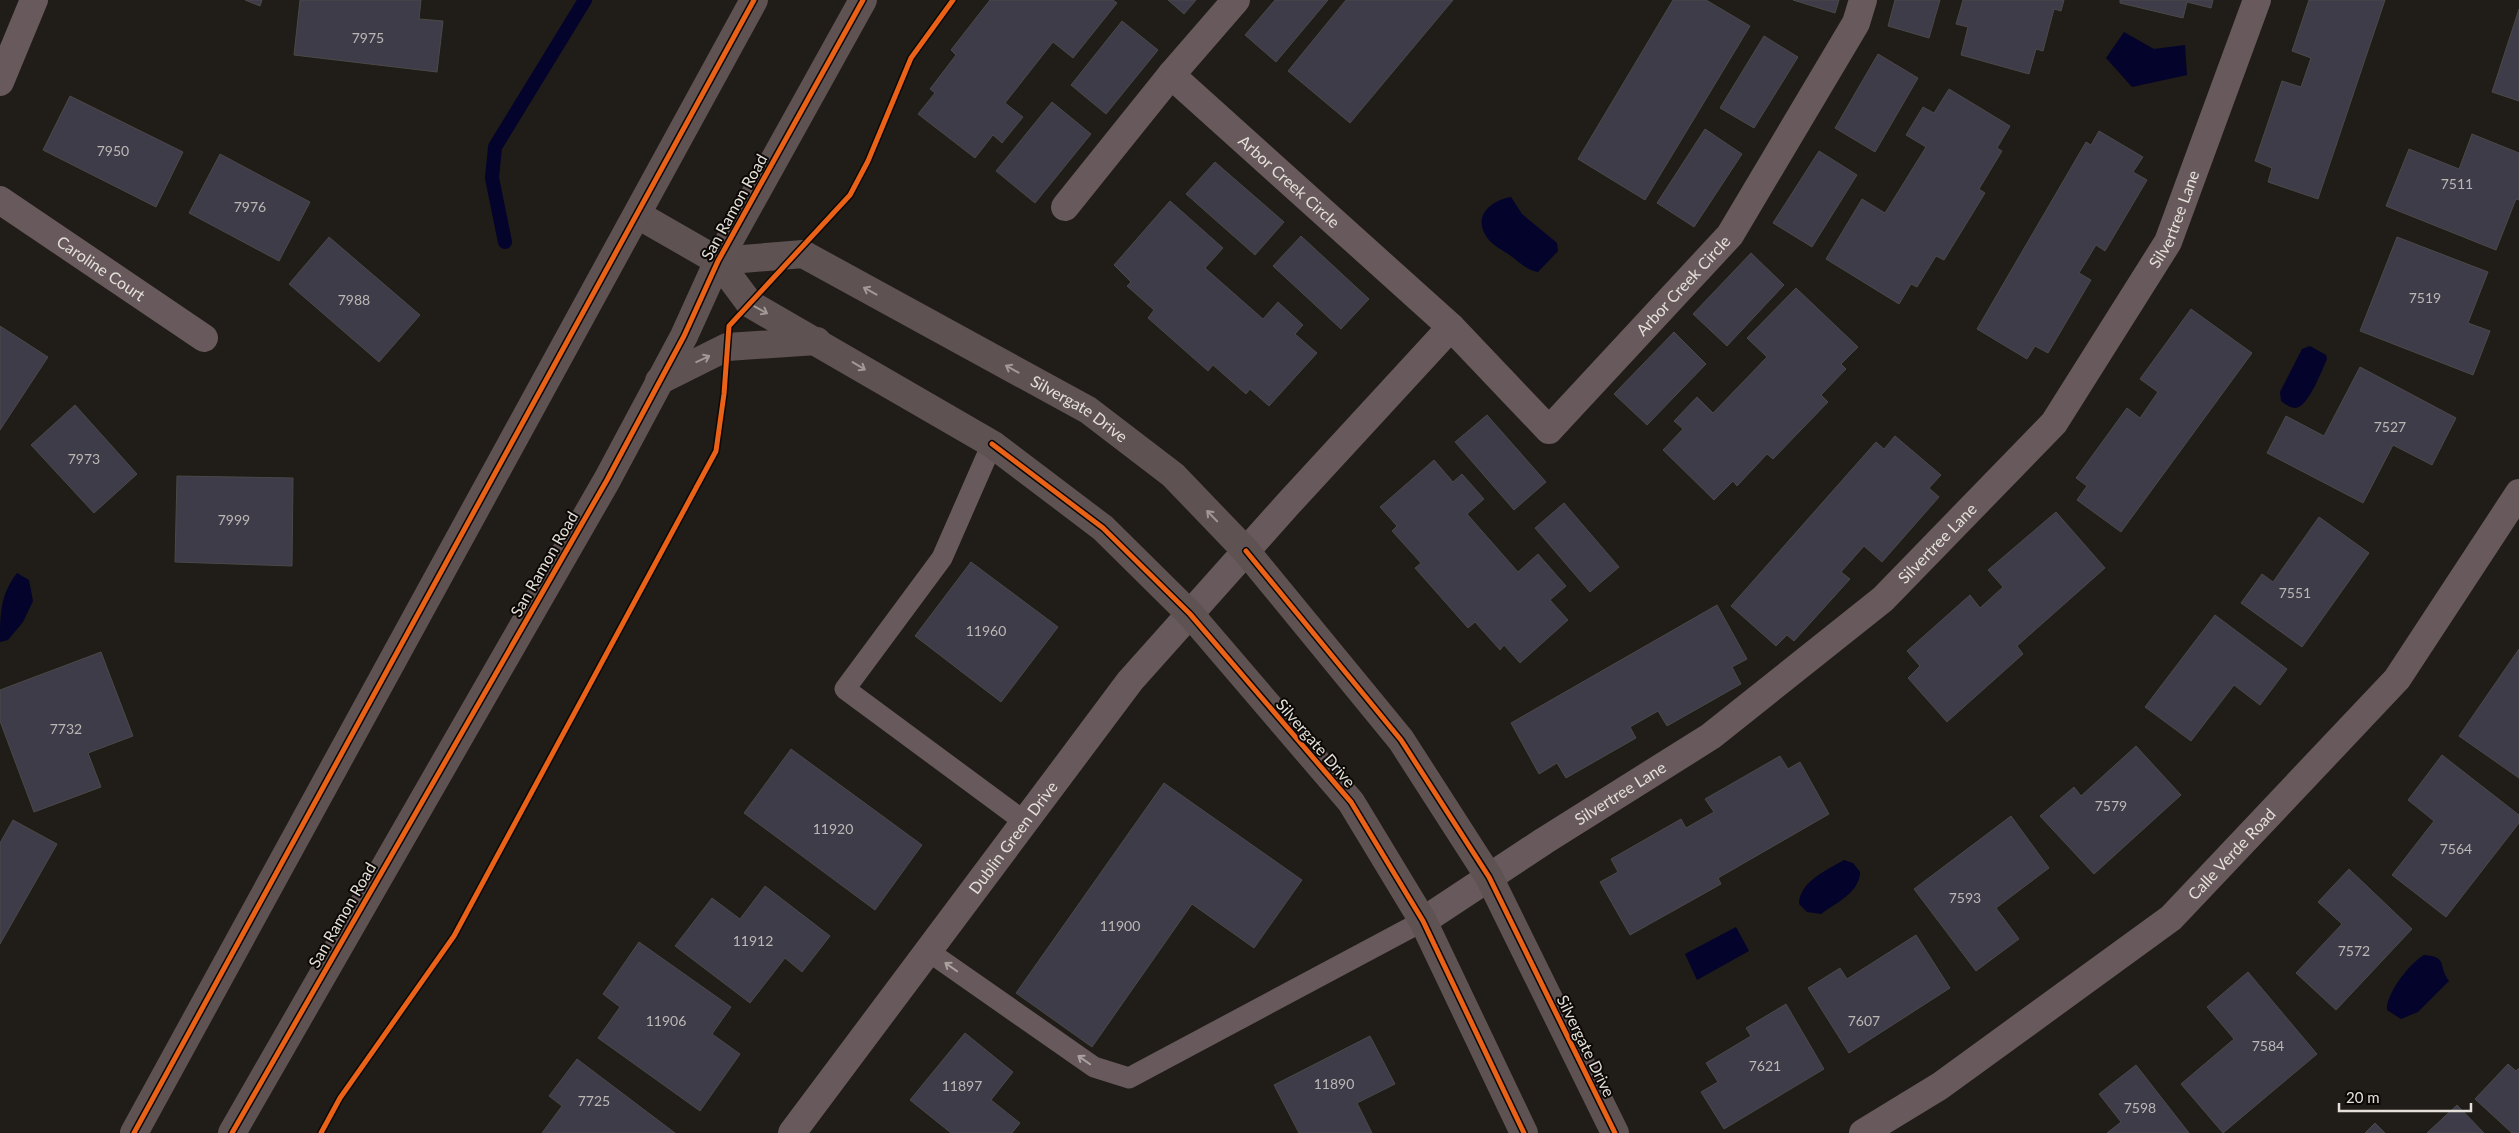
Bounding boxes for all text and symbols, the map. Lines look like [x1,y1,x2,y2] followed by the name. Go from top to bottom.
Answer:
[352,29,384,46] house number: 7975
[1235,131,1344,231] street label: Arbor Creek Circle
[97,142,129,159] house number: 7950
[697,150,771,263] street label: San Ramon Road
[2144,168,2203,271] street label: Silvertree Lane
[2441,175,2473,192] house number: 7511
[234,198,266,215] house number: 7976
[54,231,149,305] street label: Caroline Court
[1632,231,1734,339] street label: Arbor Creek Circle
[863,286,878,295] one-way arrow
[2409,289,2441,306] house number: 7519
[338,291,370,308] house number: 7988
[753,305,768,315] one-way arrow
[695,354,710,363] one-way arrow
[852,361,866,371] one-way arrow
[1005,364,1020,374] one-way arrow
[1028,371,1132,446] street label: Silvergate Drive
[2374,418,2406,435] house number: 7527
[68,450,100,467] house number: 7973
[1894,499,1980,587] street label: Silvertree Lane
[506,508,581,620] street label: San Ramon Road
[1206,510,1219,522] one-way arrow
[218,511,250,528] house number: 7999
[2279,584,2311,601] house number: 7551
[966,622,1006,639] house number: 11960
[1273,695,1360,791] street label: Silvergate Drive
[50,720,82,737] house number: 7732
[1571,757,1669,829] street label: Silvertree Lane
[964,777,1061,897] street label: Dublin Green Drive
[2095,797,2127,814] house number: 7579
[2183,804,2279,903] street label: Calle Verde Road
[813,820,853,837] house number: 11920
[2440,840,2472,857] house number: 7564
[304,859,379,971] street label: San Ramon Road
[1949,889,1981,906] house number: 7593
[1100,917,1140,934] house number: 11900
[733,932,773,949] house number: 11912
[2338,942,2370,959] house number: 7572
[944,962,958,972] one-way arrow
[1554,992,1619,1100] street label: Silvergate Drive
[646,1012,686,1029] house number: 11906
[1848,1012,1880,1029] house number: 7607
[2252,1037,2284,1054] house number: 7584
[1077,1055,1091,1065] one-way arrow
[1749,1057,1781,1074] house number: 7621
[1314,1075,1354,1092] house number: 11890
[942,1077,982,1094] house number: 11897
[2339,1080,2472,1112] scale bar
[2346,1088,2380,1106] text: 20 m
[578,1092,610,1109] house number: 7725
[2124,1099,2156,1116] house number: 7598

